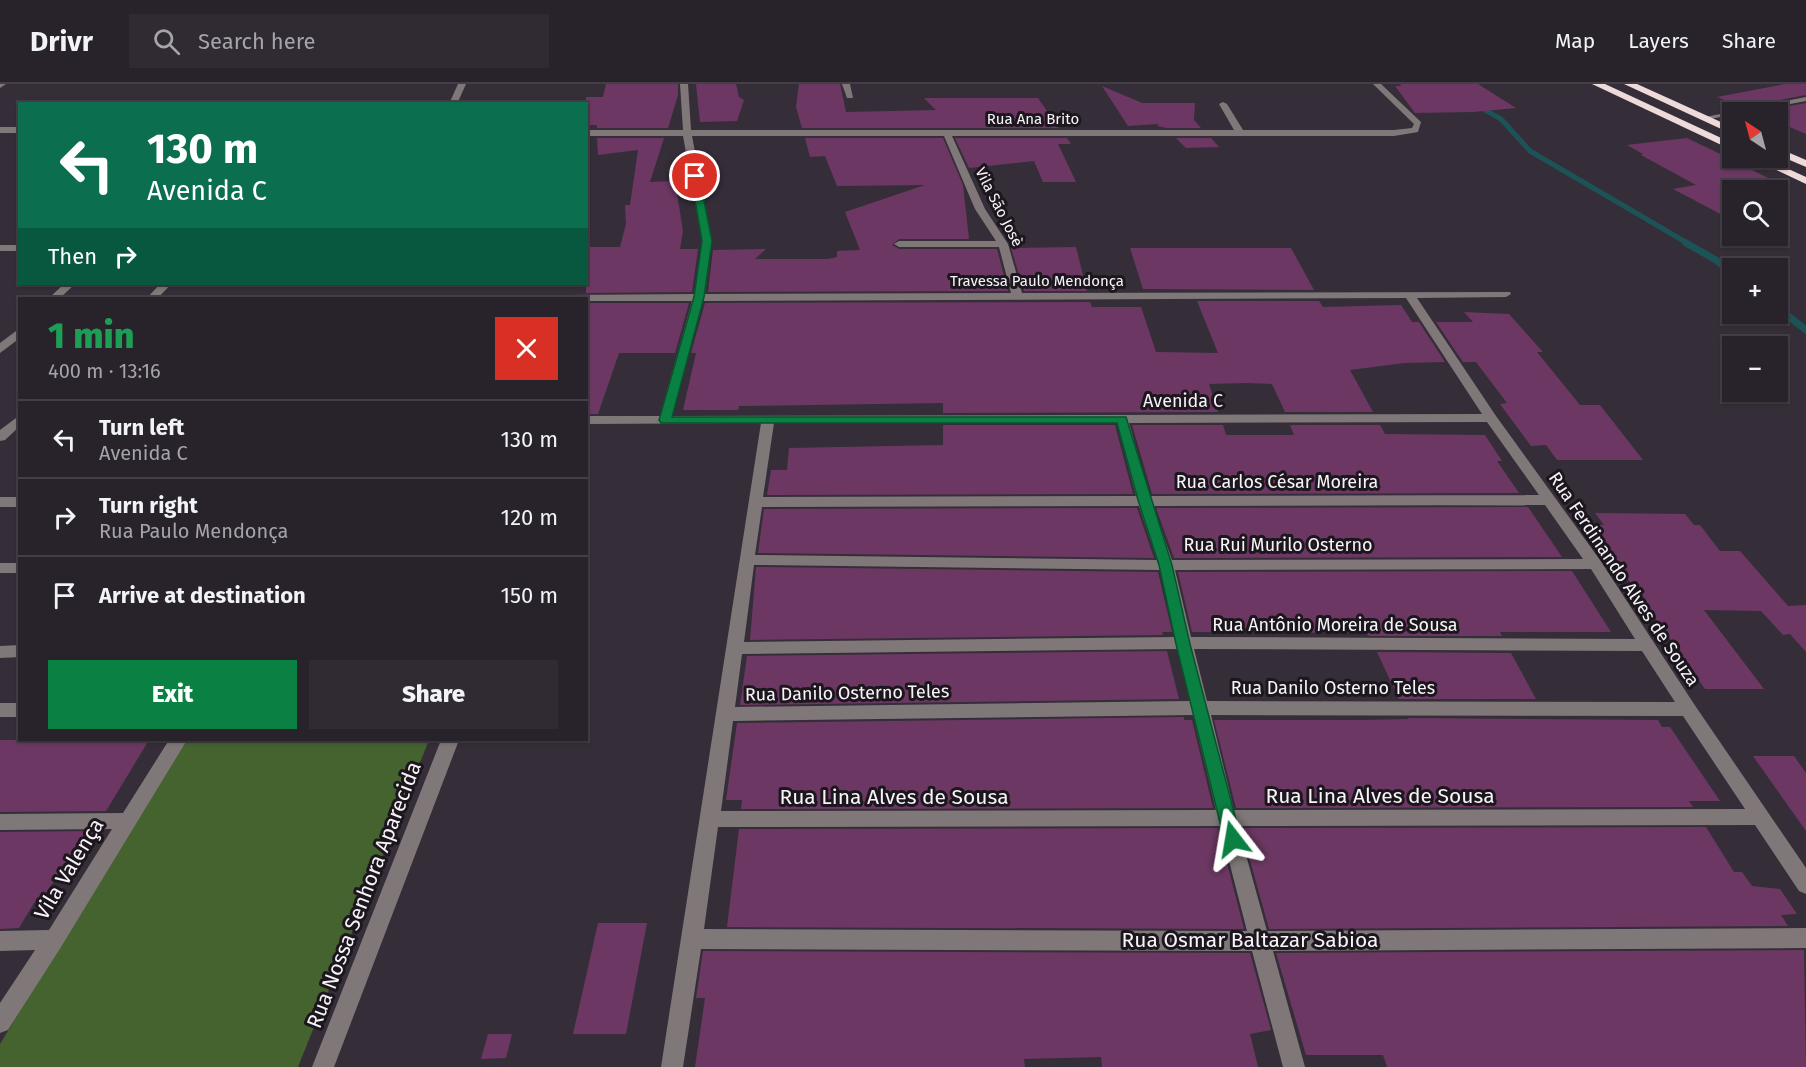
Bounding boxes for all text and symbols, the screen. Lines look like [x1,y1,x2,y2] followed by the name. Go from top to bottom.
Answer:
[129,14,549,68] search box
[30,25,93,58] text: Drivr
[150,25,183,58] icon: search
[198,28,315,55] text: Search here
[1555,28,1595,54] text: Map
[1628,28,1689,54] text: Layers
[1722,28,1776,54] text: Share
[1722,102,1788,168] north arrow
[1722,102,1788,402] map controls
[987,110,1079,128] street label: Rua Ana Brito
[147,124,258,174] text: 130 m
[48,126,126,204] icon: left
[669,150,720,201] pin
[678,159,711,192] icon: arrive
[971,164,1027,250] street label: Vila São Josè
[147,175,267,207] text: Avenida C
[1722,180,1788,246] button: search
[109,240,142,273] icon: right
[48,243,97,270] text: Then
[1722,258,1788,324] button: +
[950,272,1124,290] street label: Travessa Paulo Mendonça
[48,314,134,358] text: 1 min
[495,317,558,380] button: close
[1722,336,1788,402] button: −
[48,359,161,383] text: 400 m · 13:16
[1143,390,1223,412] street label: Avenida C
[99,414,184,441] text: Turn left
[48,423,81,456] icon: left
[501,426,558,453] text: 130 m
[99,441,188,465] text: Avenida C
[1544,468,1704,690] street label: Rua Ferdinando Alves de Souza
[1176,471,1378,493] street label: Rua Carlos César Moreira
[99,492,198,519] text: Turn right
[48,501,81,534] icon: right
[501,504,558,531] text: 120 m
[99,519,288,543] text: Rua Paulo Mendonça
[1183,534,1373,556] street label: Rua Rui Murilo Osterno
[48,579,81,612] icon: arrive
[99,582,306,609] text: Arrive at destination
[500,582,558,609] text: 150 m
[1212,614,1458,636] street label: Rua Antônio Moreira de Sousa
[48,660,297,729] button: Exit
[309,660,558,729] button: Share
[1231,677,1435,699] street label: Rua Danilo Osterno Teles
[745,680,949,706] street label: Rua Danilo Osterno Teles
[301,758,427,1032] street label: Rua Nossa Senhora Aparecida
[1265,783,1495,809] street label: Rua Lina Alves de Sousa
[779,784,1009,810] street label: Rua Lina Alves de Sousa
[1201,807,1265,871] position arrow
[29,814,109,924] street label: Vila Valença
[1121,927,1379,953] street label: Rua Osmar Baltazar Sabioa

